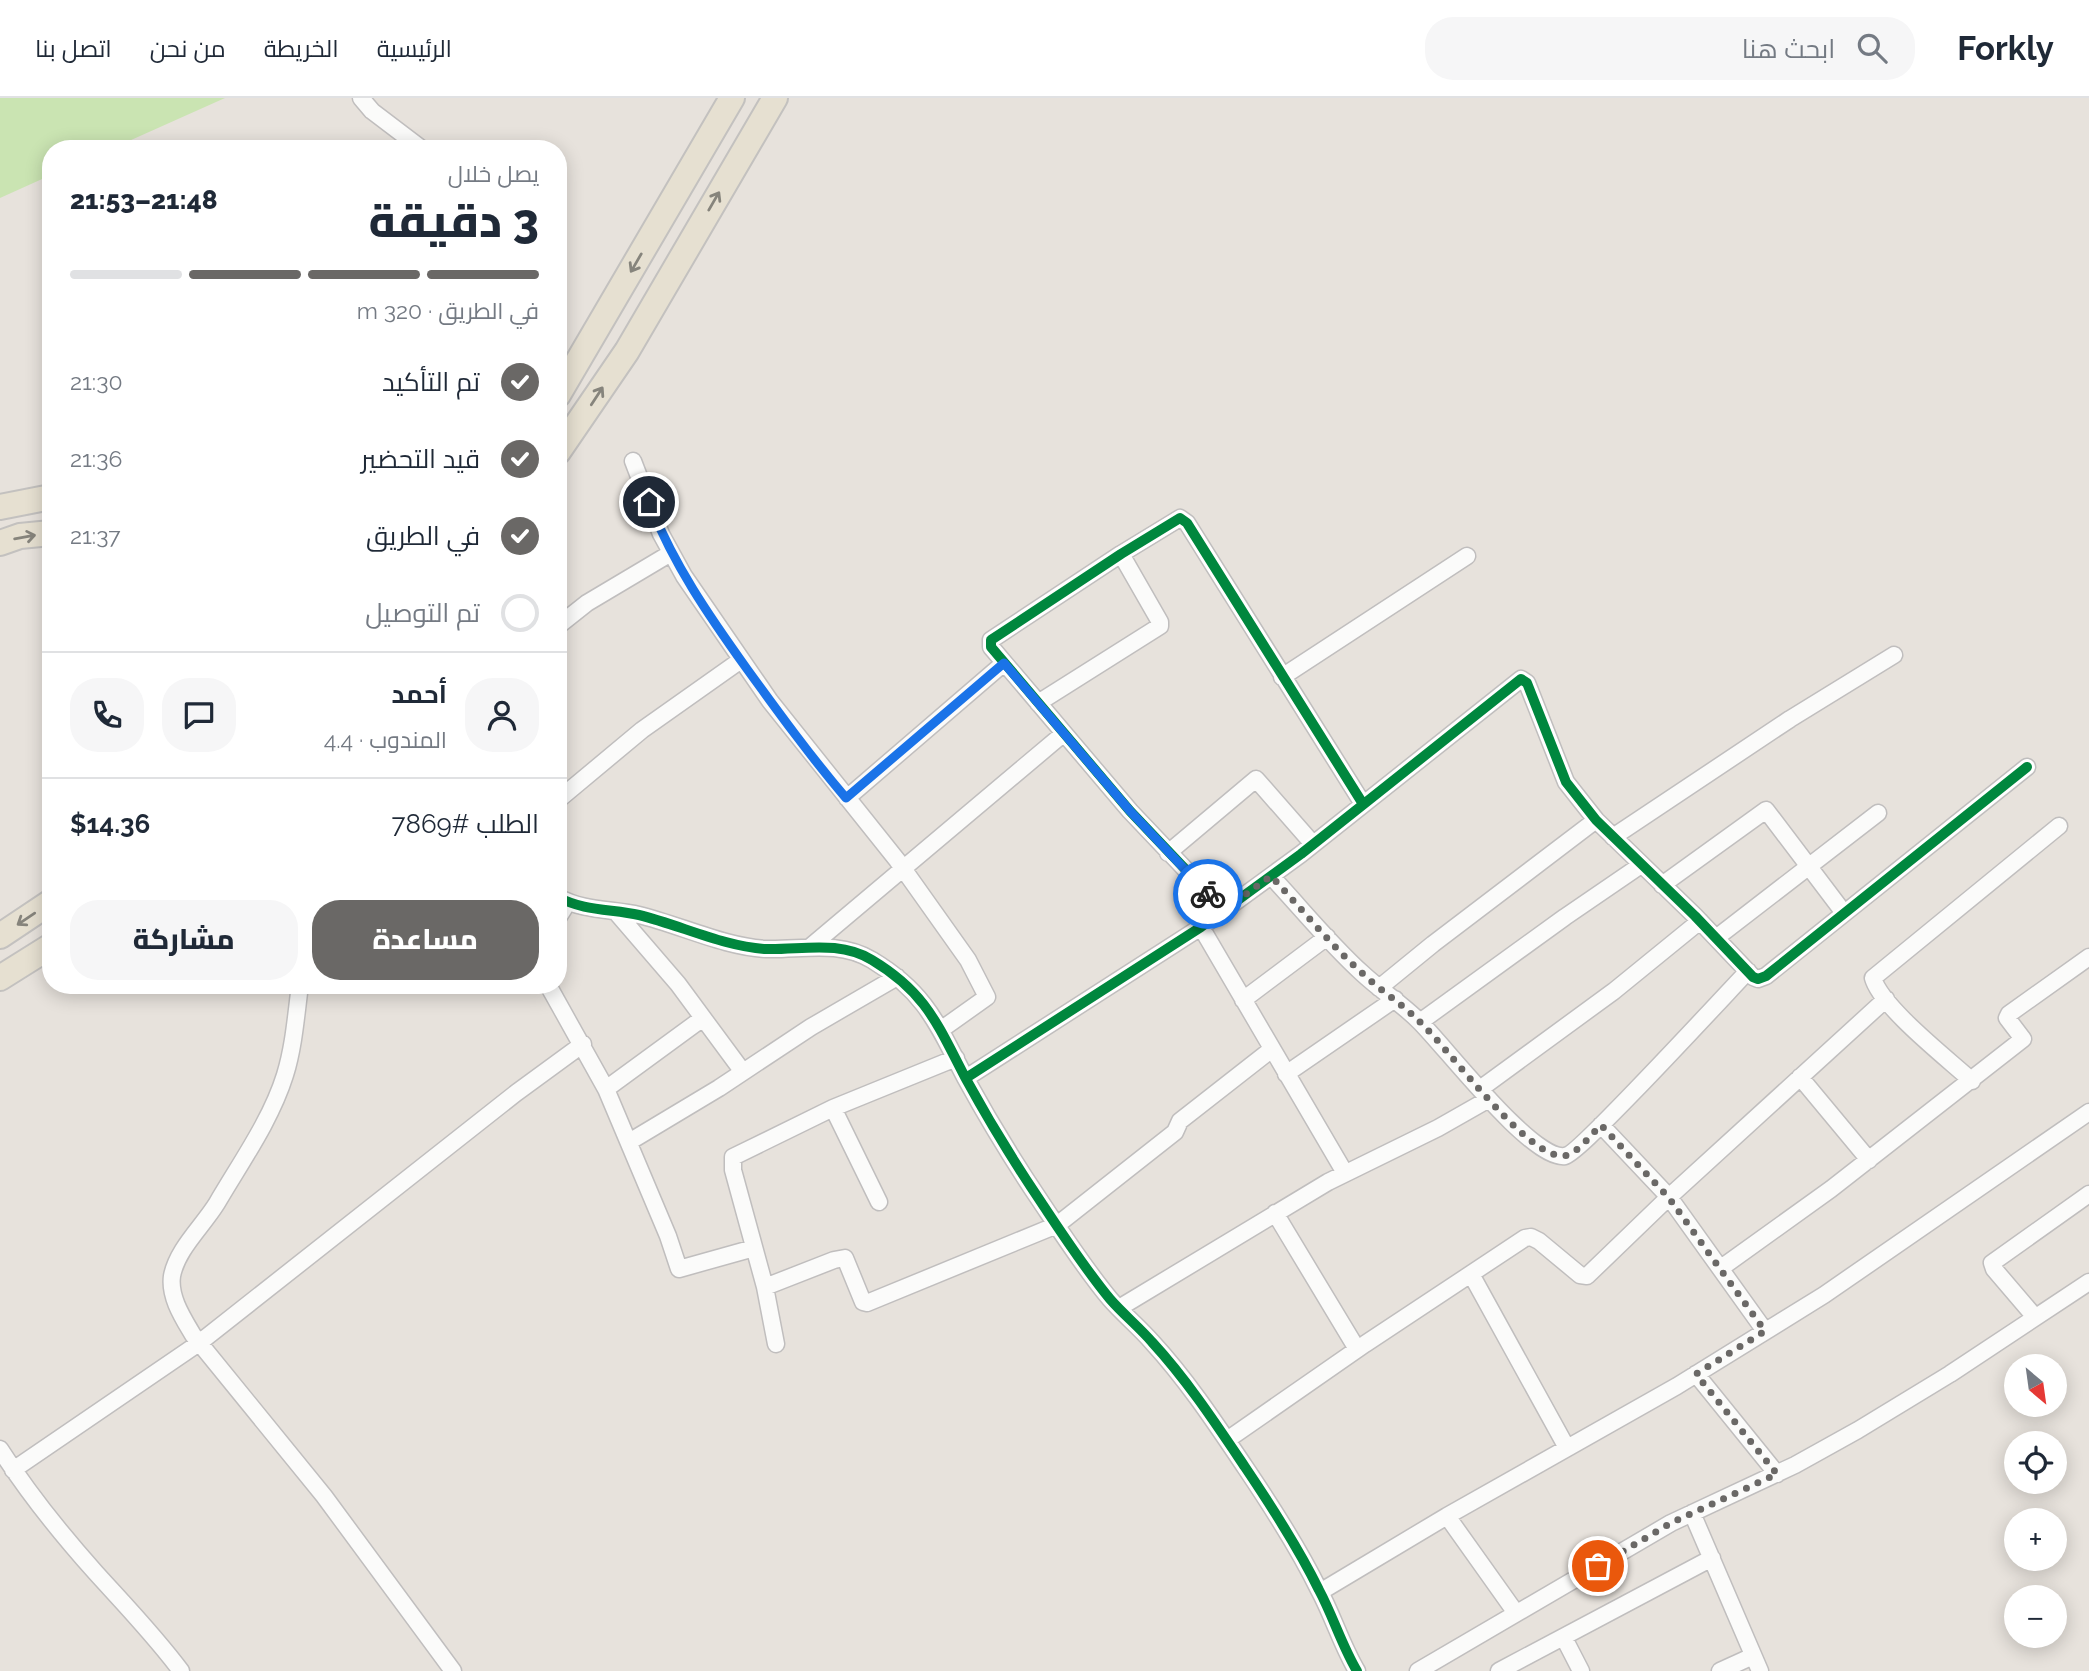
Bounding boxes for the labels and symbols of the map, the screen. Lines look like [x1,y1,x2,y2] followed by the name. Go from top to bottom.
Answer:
[708,192,722,212] one-way arrow
[629,252,643,272] one-way arrow
[590,387,604,406] one-way arrow
[619,472,679,532] pin
[13,529,36,543] one-way arrow
[1173,859,1243,929] courier
[16,912,36,926] one-way arrow
[2004,1354,2067,1418] north arrow
[1568,1536,1628,1596] pin

